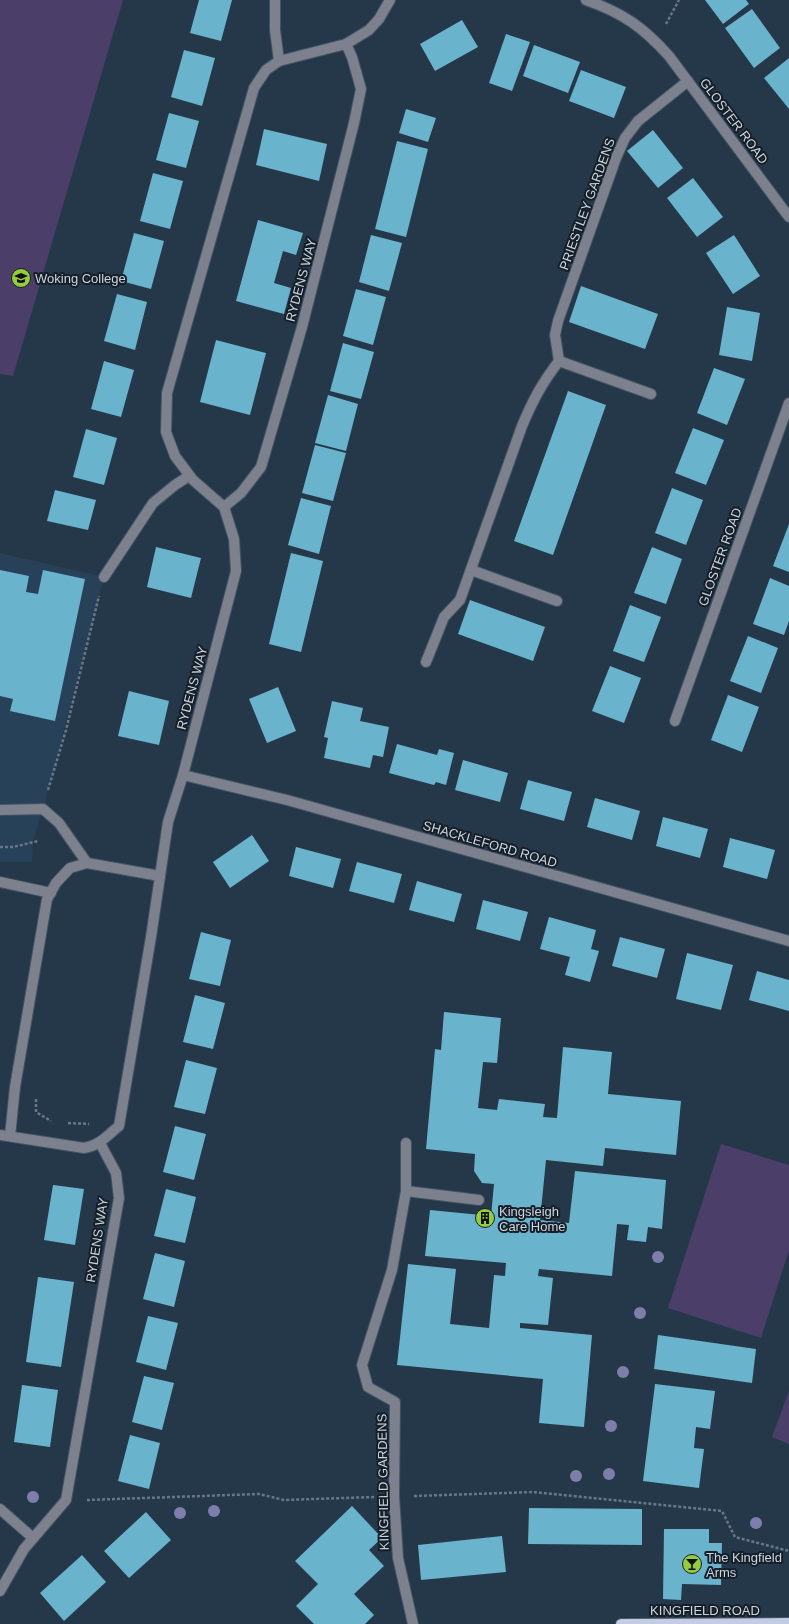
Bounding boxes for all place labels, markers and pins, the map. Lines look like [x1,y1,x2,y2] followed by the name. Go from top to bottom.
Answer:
[10,267,32,289] school or university icon: Woking College
[35,271,126,286] place label: Woking College
[499,1204,565,1234] place label: Kingsleigh Care Home
[474,1207,496,1229] building icon: Kingsleigh Care Home
[706,1550,782,1580] place label: The Kingfield Arms
[681,1553,703,1575] bar icon: The Kingfield Arms

